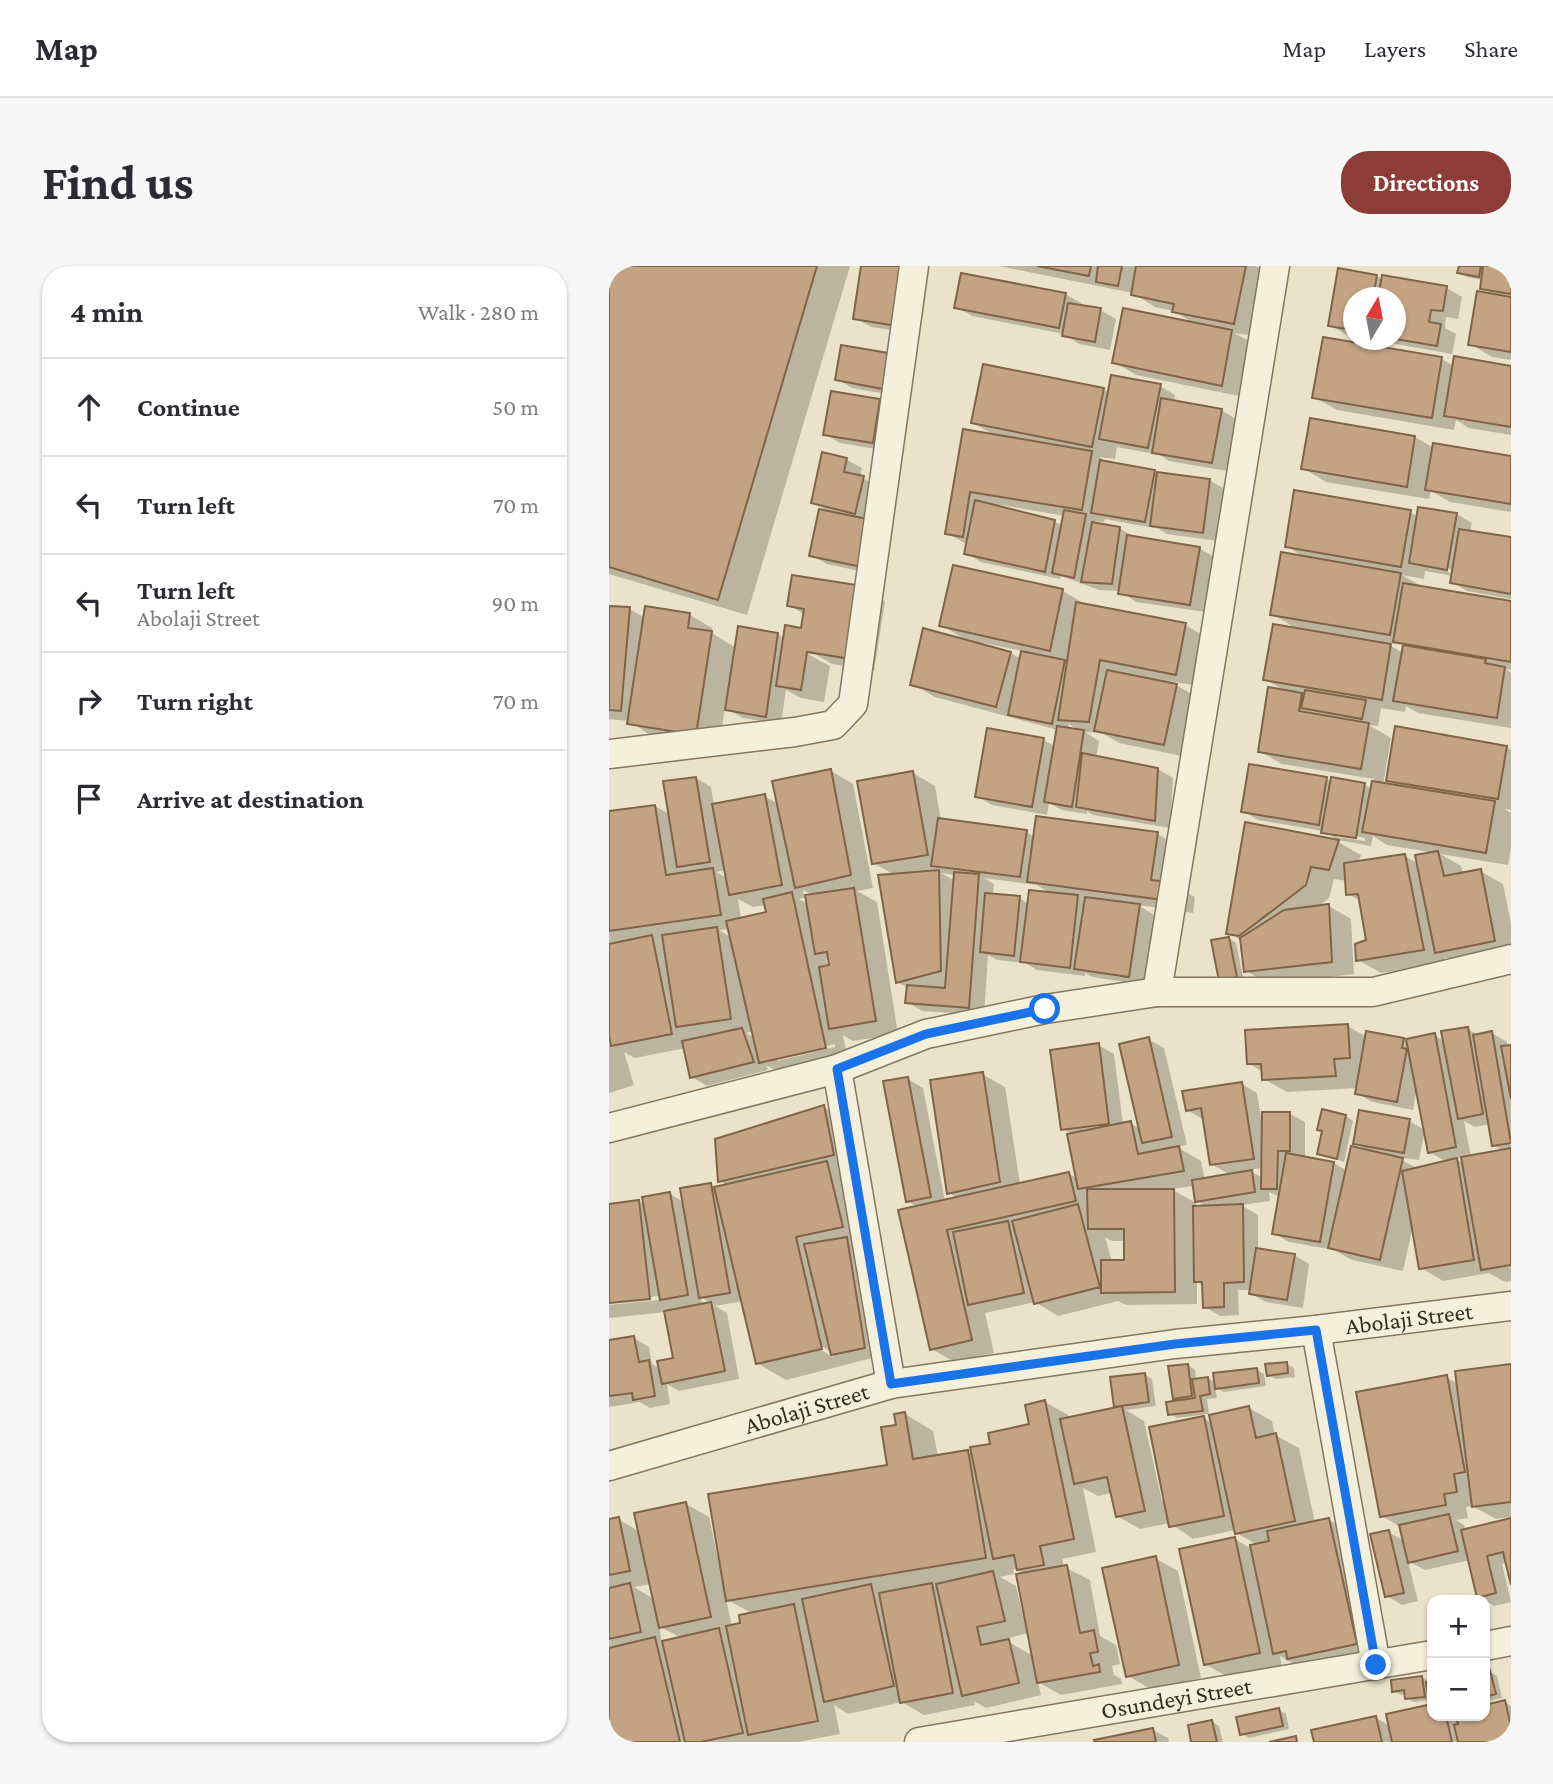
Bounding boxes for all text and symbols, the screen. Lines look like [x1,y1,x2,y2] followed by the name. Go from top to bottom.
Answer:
[35,30,98,67] text: Map
[1282,35,1326,62] text: Map
[1364,35,1426,62] text: Layers
[1464,35,1518,62] text: Share
[1341,151,1511,214] button: Directions
[42,155,194,210] text: Find us
[1343,287,1406,350] north arrow
[70,295,143,328] text: 4 min
[418,299,539,325] text: Walk · 280 m
[70,388,108,426] icon: ahead
[137,393,240,422] text: Continue
[492,394,539,420] text: 50 m
[70,486,108,524] icon: left
[137,491,235,520] text: Turn left
[493,492,539,518] text: 70 m
[137,576,235,605] text: Turn left
[70,584,108,622] icon: left
[492,590,539,616] text: 90 m
[137,605,260,631] text: Abolaji Street
[70,682,108,720] icon: right
[137,687,253,716] text: Turn right
[493,688,539,714] text: 70 m
[70,780,108,818] icon: arrive
[137,785,364,814] text: Arrive at destination
[1029,993,1060,1024] route start
[1344,1297,1475,1339] street label: Abolaji Street
[741,1377,873,1439] street label: Abolaji Street
[1427,1595,1490,1721] map controls
[1427,1595,1490,1658] button: +
[1360,1649,1391,1680] route end
[1427,1658,1490,1721] button: −
[1099,1672,1255,1724] street label: Osundeyi Street

